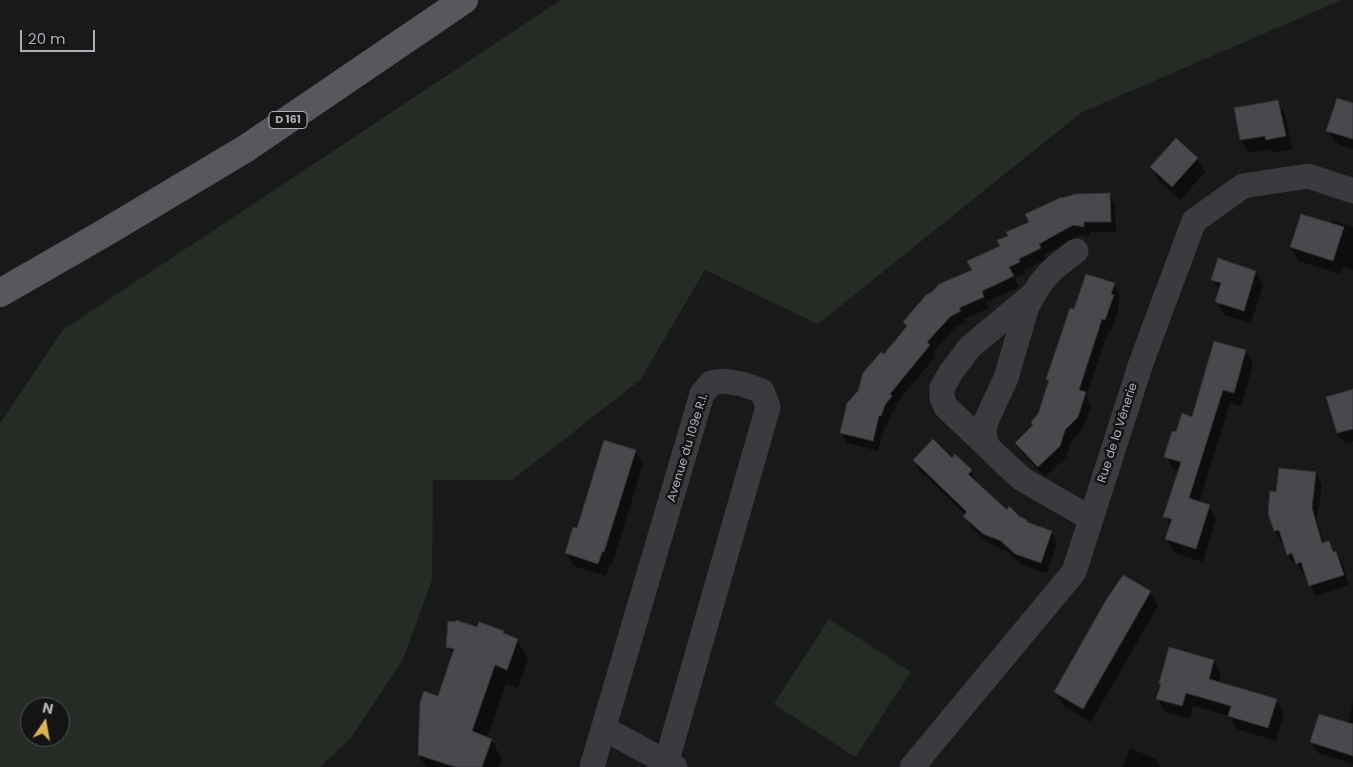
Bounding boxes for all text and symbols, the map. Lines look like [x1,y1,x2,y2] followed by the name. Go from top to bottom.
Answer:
[22,20,98,52] scale bar
[28,28,66,49] text: 20 m
[269,112,307,128] road number: D 161
[1095,381,1141,485] street label: Rue de la Vénerie
[665,392,711,504] street label: Avenue du 109e R.I.
[20,697,70,747] north arrow
[41,697,55,719] text: N

